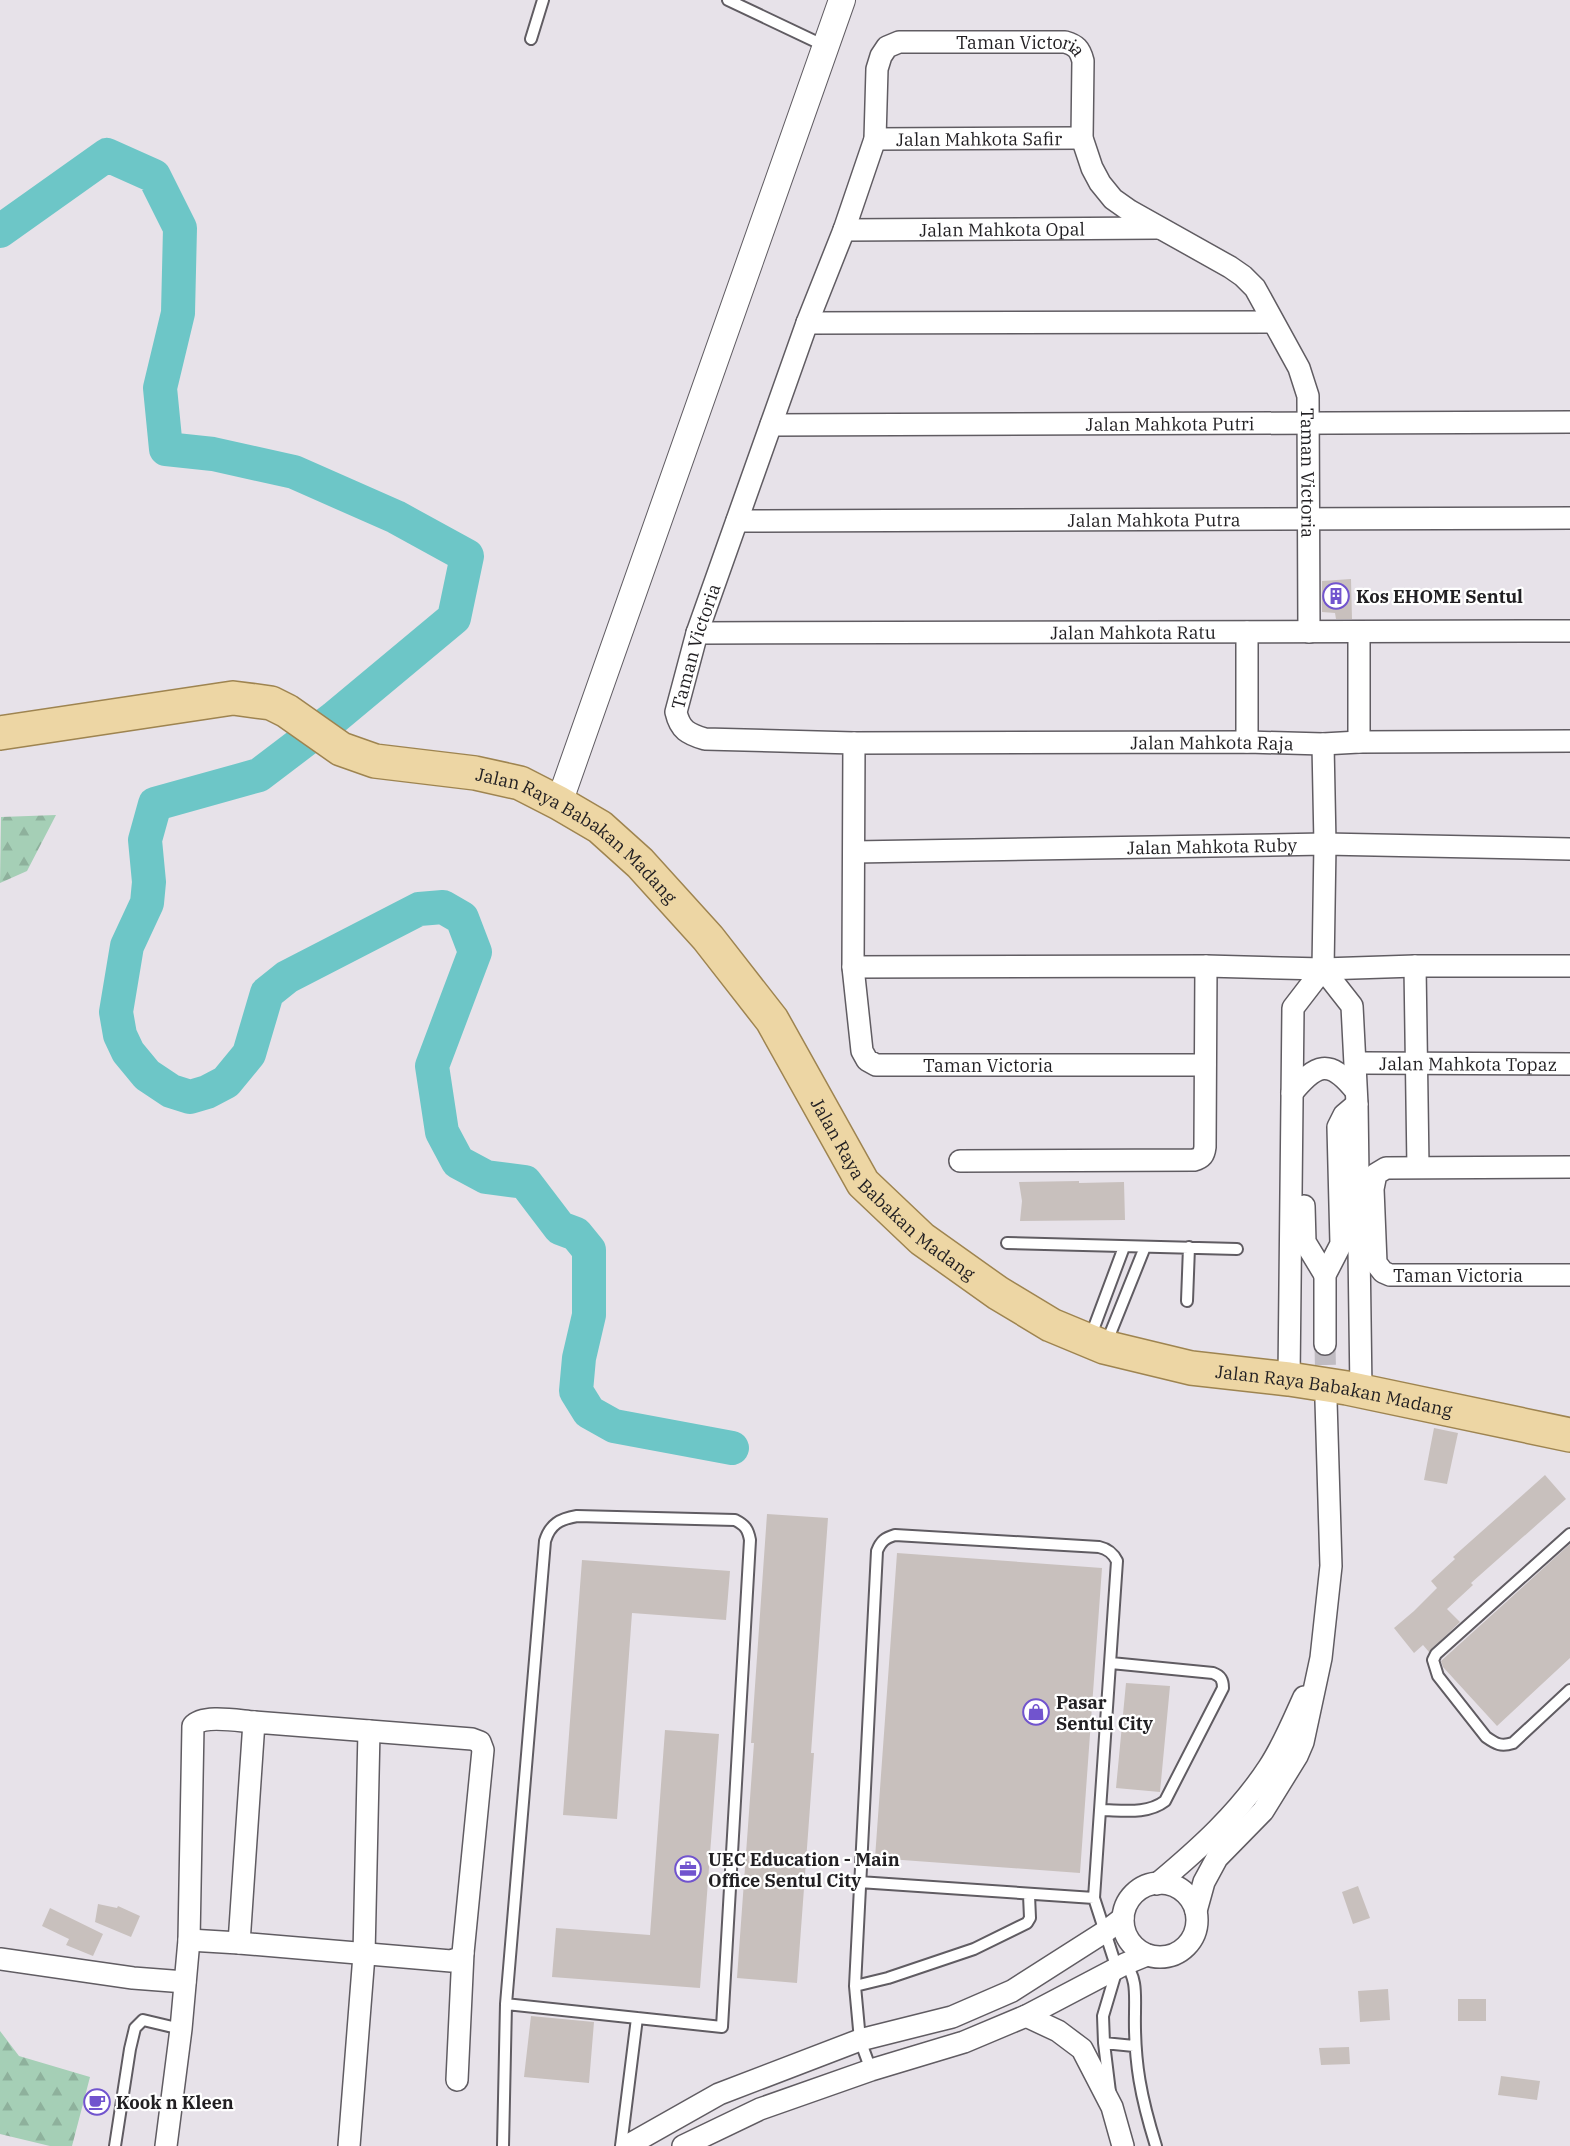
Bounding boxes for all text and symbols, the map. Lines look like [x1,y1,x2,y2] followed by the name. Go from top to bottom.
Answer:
[956,30,1091,61] street label: Taman Victoria
[896,127,1062,150] street label: Jalan Mahkota Safir
[919,217,1085,241] street label: Jalan Mahkota Opal
[1297,408,1320,538] street label: Taman Victoria
[1086,412,1255,435] street label: Jalan Mahkota Putri
[1067,508,1241,531] street label: Jalan Mahkota Putra
[666,580,725,712] street label: Taman Victoria
[1321,581,1351,611] building icon: Kos EHOME Sentul
[1356,585,1523,608] place label: Kos EHOME Sentul
[1050,620,1216,644] street label: Jalan Mahkota Ratu
[1130,730,1294,755] street label: Jalan Mahkota Raja
[474,762,682,908] street label: Jalan Raya Babakan Madang
[1127,833,1297,859] street label: Jalan Mahkota Ruby
[1379,1052,1557,1075] street label: Jalan Mahkota Topaz
[923,1054,1053,1077] street label: Taman Victoria
[806,1094,980,1285] street label: Jalan Raya Babakan Madang
[1393,1264,1523,1287] street label: Taman Victoria
[1214,1359,1455,1421] street label: Jalan Raya Babakan Madang
[1056,1691,1154,1735] place label: Pasar Sentul City
[1021,1697,1051,1727] shop icon: Pasar Sentul City
[708,1848,900,1892] place label: UEC Education - Main Office Sentul City
[673,1854,703,1884] office icon: UEC Education - Main Office Sentul City
[82,2087,112,2117] cafe icon: Kook n Kleen
[116,2091,234,2114] place label: Kook n Kleen

